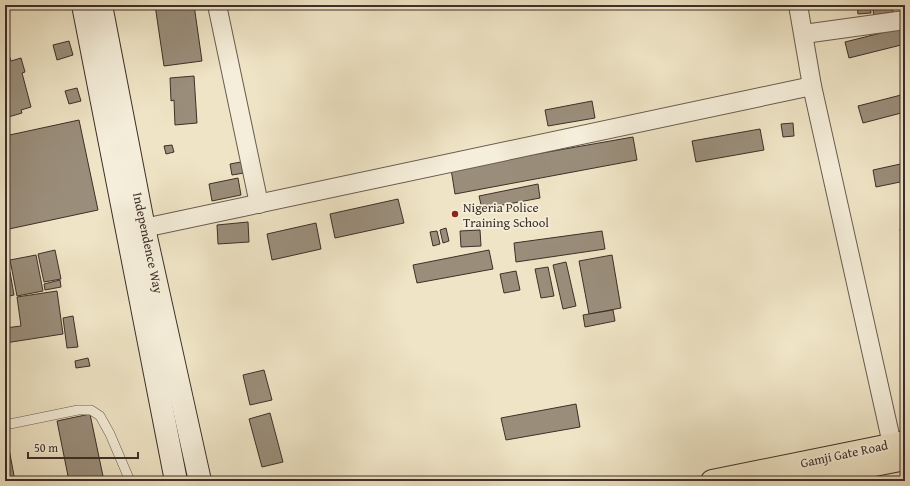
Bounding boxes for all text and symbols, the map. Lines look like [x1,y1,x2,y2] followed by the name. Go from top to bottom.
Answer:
[128,191,168,296] street label: Independence Way
[463,198,549,232] place label: Nigeria Police Training School
[450,209,460,219] marker: Nigeria Police Training School
[28,434,138,460] scale bar
[798,435,890,473] street label: Gamji Gate Road
[34,439,58,456] text: 50 m

